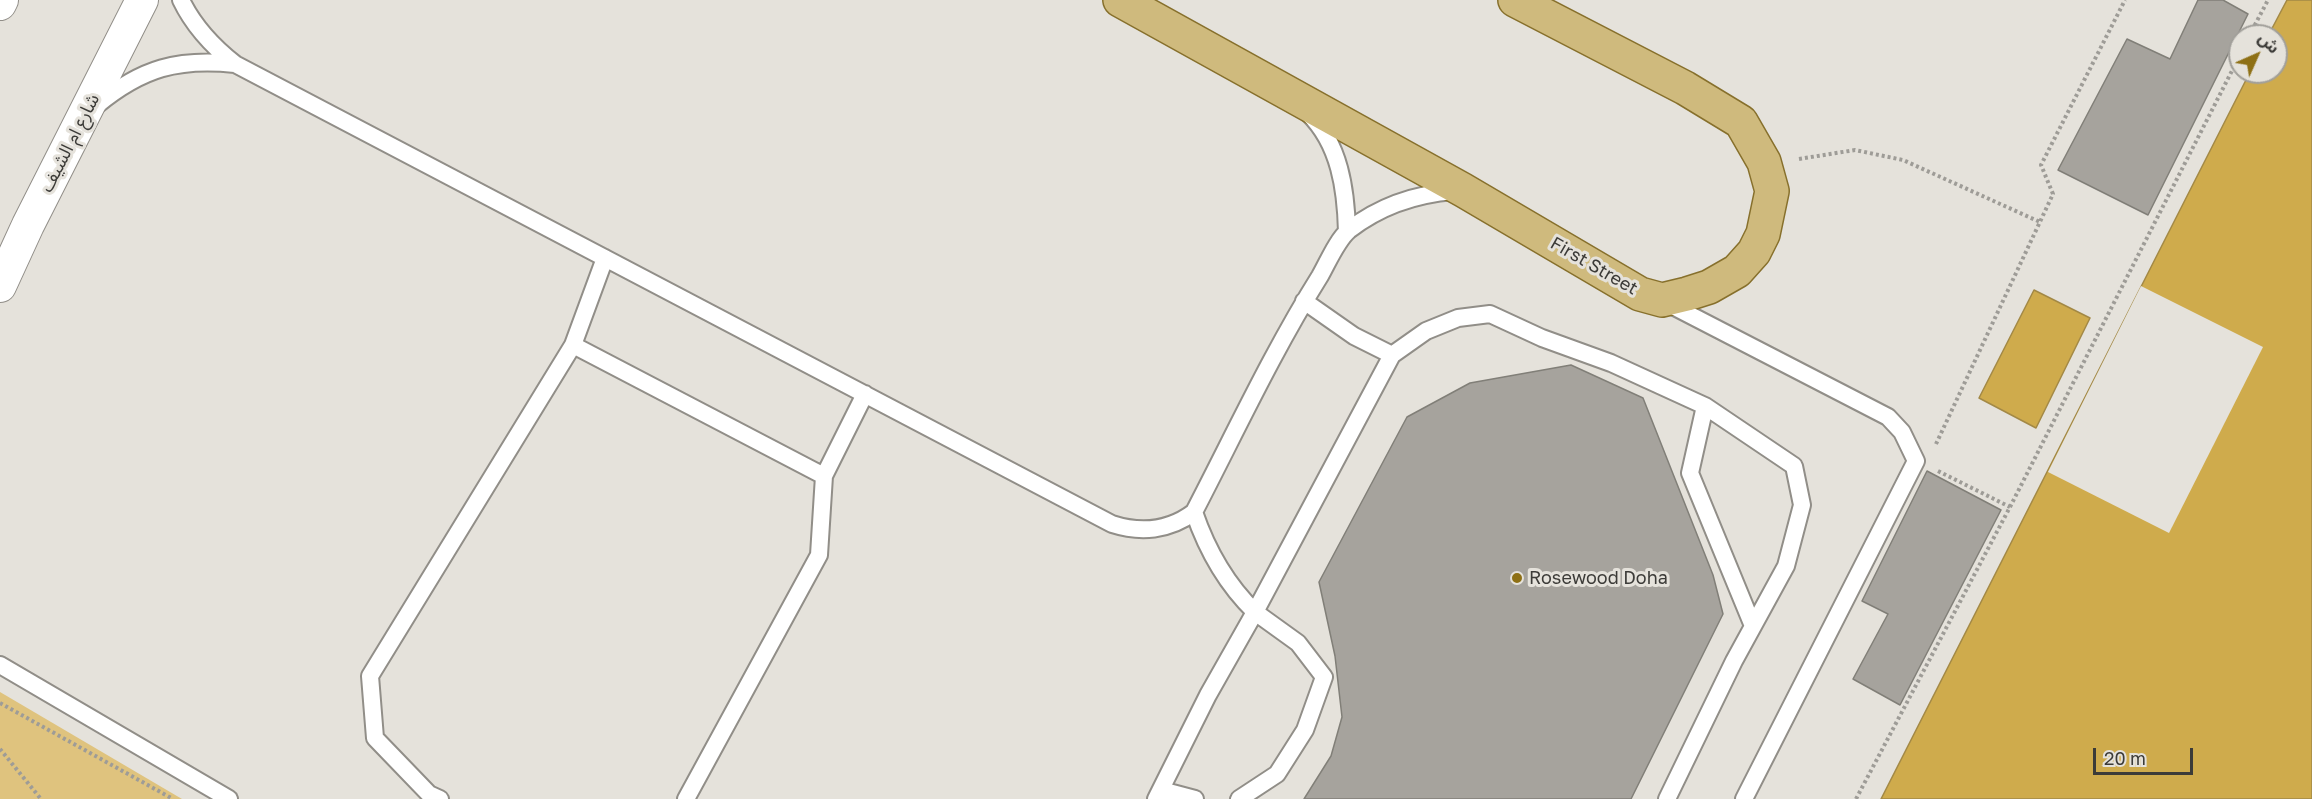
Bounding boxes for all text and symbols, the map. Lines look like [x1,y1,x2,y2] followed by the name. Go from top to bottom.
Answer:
[2228,24,2288,84] north arrow
[2254,28,2284,58] text: ش
[36,90,104,196] street label: شارع ام الشيف
[1547,232,1641,300] street label: First Street
[1529,567,1668,589] place label: Rosewood Doha
[1510,571,1524,585] marker: Rosewood Doha
[2096,736,2196,774] scale bar
[2104,747,2146,769] text: 20 m

